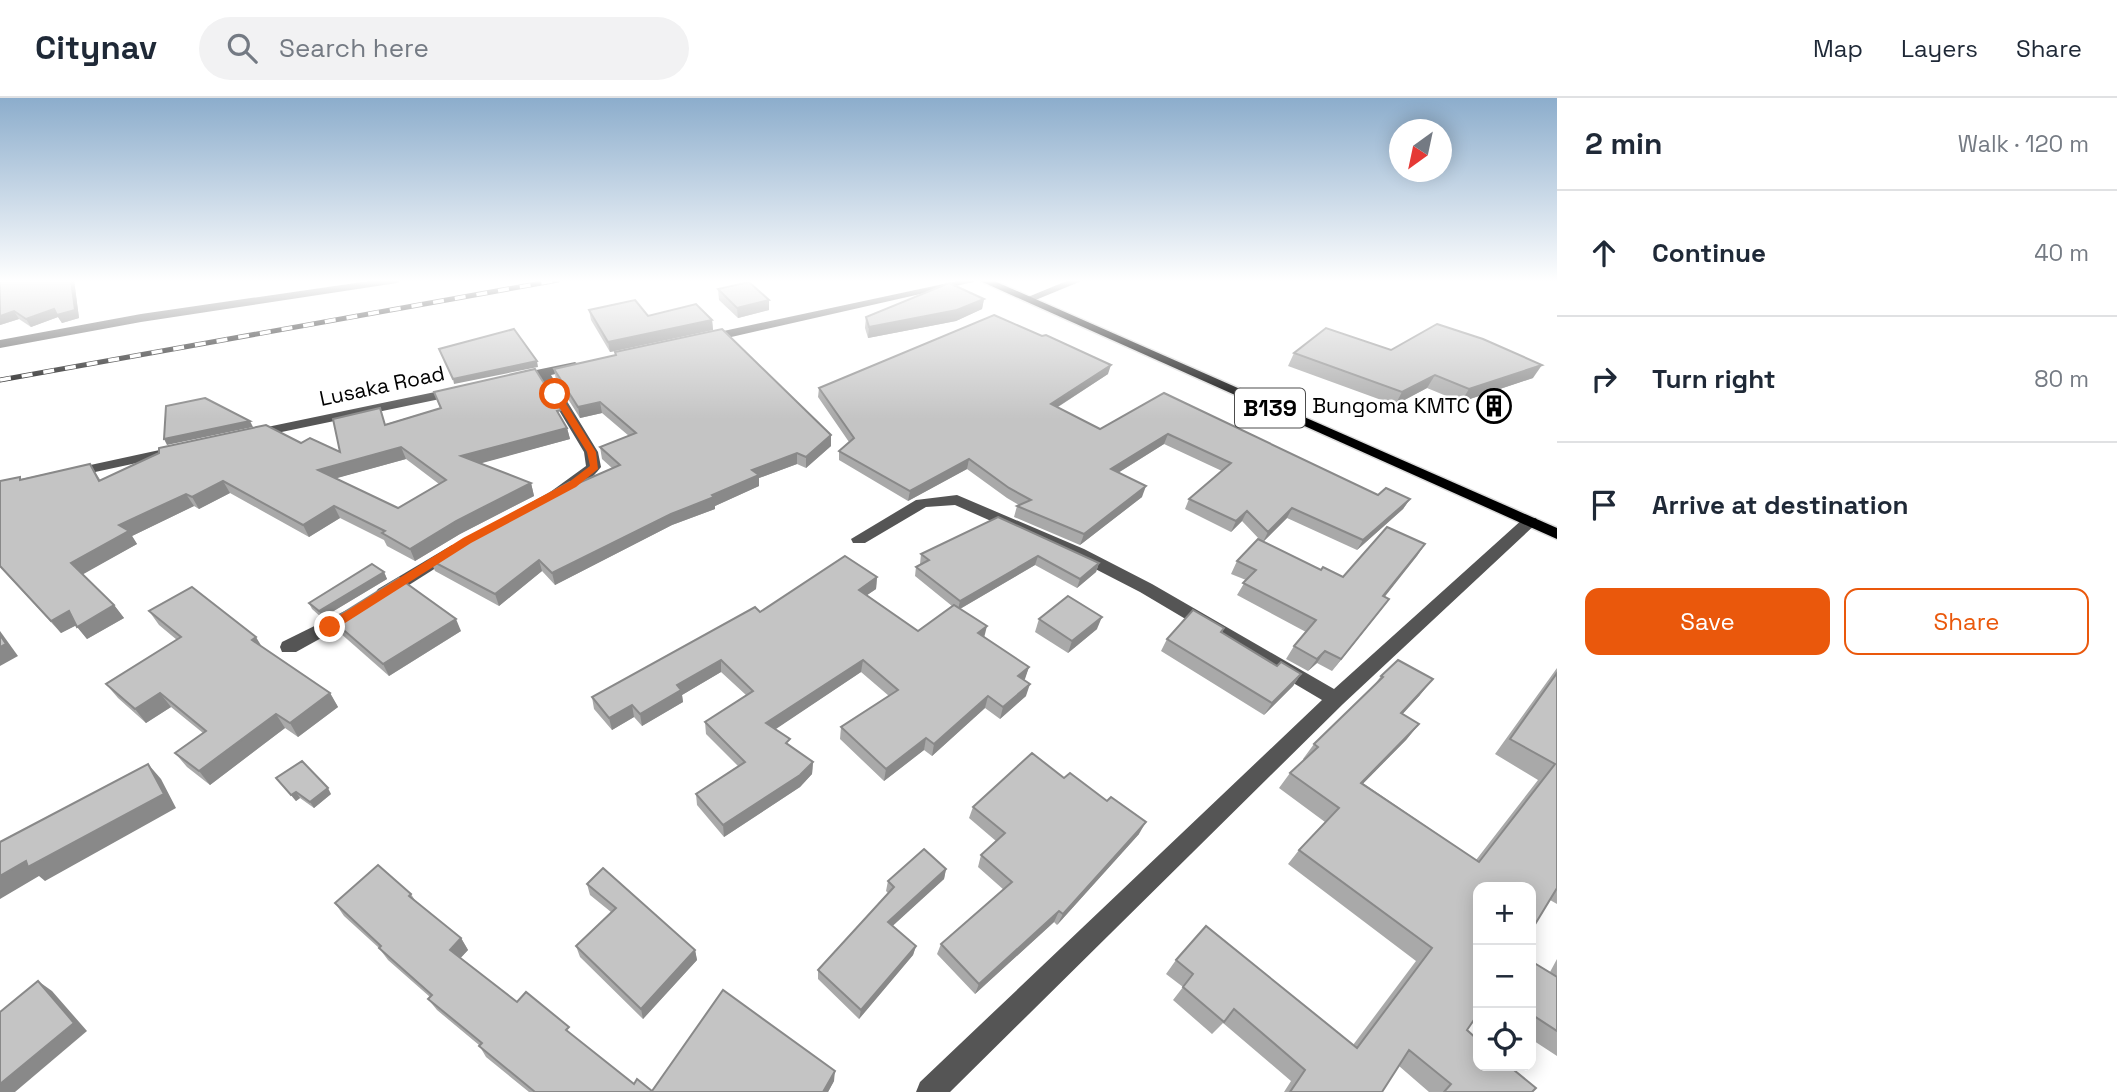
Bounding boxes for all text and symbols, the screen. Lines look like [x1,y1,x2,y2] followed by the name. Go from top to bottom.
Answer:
[199,17,689,80] search box
[35,27,157,69] text: Citynav
[223,29,261,67] icon: search
[279,31,429,65] text: Search here
[1813,33,1863,64] text: Map
[1901,33,1978,64] text: Layers
[2016,33,2082,64] text: Share
[1389,119,1452,182] north arrow
[1585,124,1663,163] text: 2 min
[1958,129,2089,159] text: Walk · 120 m
[1585,234,1623,272] icon: ahead
[1652,236,1766,270] text: Continue
[2034,238,2089,268] text: 40 m
[317,359,447,412] street label: Lusaka Road
[1585,360,1623,398] icon: right
[1652,362,1776,396] text: Turn right
[2034,364,2089,394] text: 80 m
[539,378,570,409] route start
[1475,387,1513,425] building icon: Bungoma KMTC
[1235,388,1305,428] road number: B139
[1312,392,1470,419] place label: Bungoma KMTC
[1585,486,1623,524] icon: arrive
[1652,488,1909,522] text: Arrive at destination
[1585,588,1830,655] button: Save
[1844,588,2089,655] button: Share
[314,611,345,642] route end
[1473,882,1536,1071] map controls
[1473,882,1536,945] button: +
[1473,945,1536,1008] button: −
[1473,1008,1536,1071] button: locate

